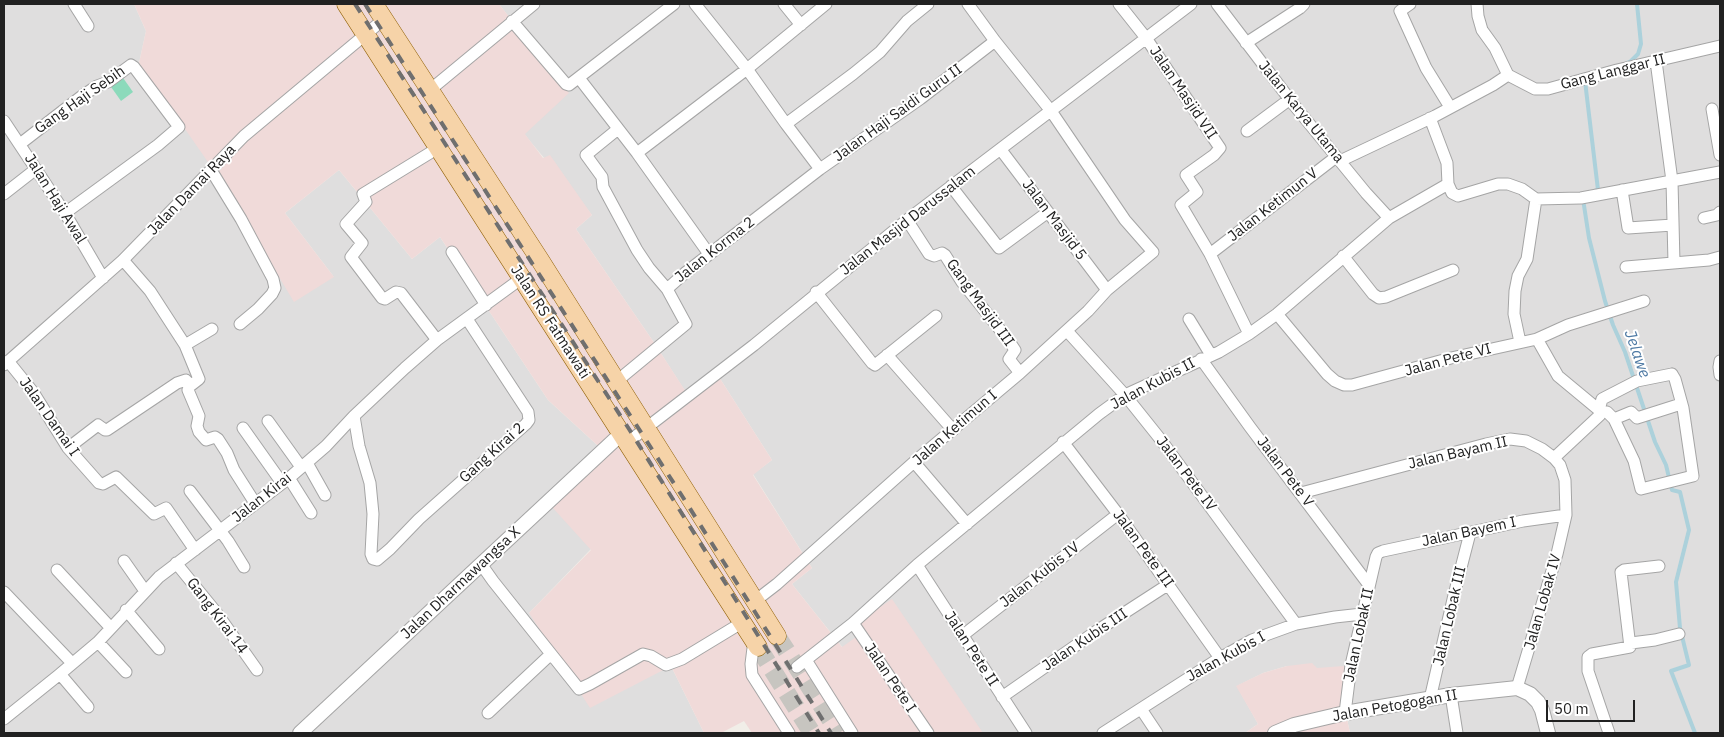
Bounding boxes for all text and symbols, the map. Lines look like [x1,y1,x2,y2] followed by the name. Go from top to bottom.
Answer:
[1145,43,1221,143] street label: Jalan Masjid VII
[1559,50,1667,94] street label: Gang Langgar II
[1254,57,1348,167] street label: Jalan Karya Utama
[830,60,966,166] street label: Jalan Haji Saidi Guru II
[31,62,129,138] street label: Gang Haji Sebih
[144,141,240,239] street label: Jalan Damai Raya
[20,151,90,247] street label: Jalan Haji Awal
[837,163,979,279] street label: Jalan Masjid Darussalam
[1225,164,1321,246] street label: Jalan Ketimun V
[1018,176,1090,264] street label: Jalan Masjid 5
[671,213,759,287] street label: Jalan Korma 2
[942,256,1018,350] street label: Gang Masjid III
[506,262,594,382] street label: Jalan RS Fatmawati
[1620,328,1654,380] water label: Jelawe
[1403,340,1493,380] street label: Jalan Pete VI
[1108,354,1198,414] street label: Jalan Kubis II
[15,374,83,460] street label: Jalan Damai I
[909,386,1001,470] street label: Jalan Ketimun I
[456,419,528,487] street label: Gang Kirai 2
[1152,433,1220,515] street label: Jalan Pete IV
[1253,433,1317,511] street label: Jalan Pete V
[1407,433,1509,473] street label: Jalan Bayam II
[229,469,295,527] street label: Jalan Kirai
[1109,507,1177,591] street label: Jalan Pete III
[1420,513,1518,551] street label: Jalan Bayem I
[398,523,524,643] street label: Jalan Dharmawangsa X
[997,538,1083,612] street label: Jalan Kubis IV
[1521,552,1565,652] street label: Jalan Lobak IV
[1430,564,1470,668] street label: Jalan Lobak III
[183,574,251,658] street label: Gang Kirai 14
[1340,586,1378,684] street label: Jalan Lobak II
[1039,605,1131,675] street label: Jalan Kubis III
[940,608,1002,690] street label: Jalan Pete II
[1184,628,1268,686] street label: Jalan Kubis I
[860,640,920,716] street label: Jalan Pete I
[1331,686,1459,726] street label: Jalan Petogogan II
[1549,690,1638,722] scale bar
[1554,699,1589,718] text: 50 m

